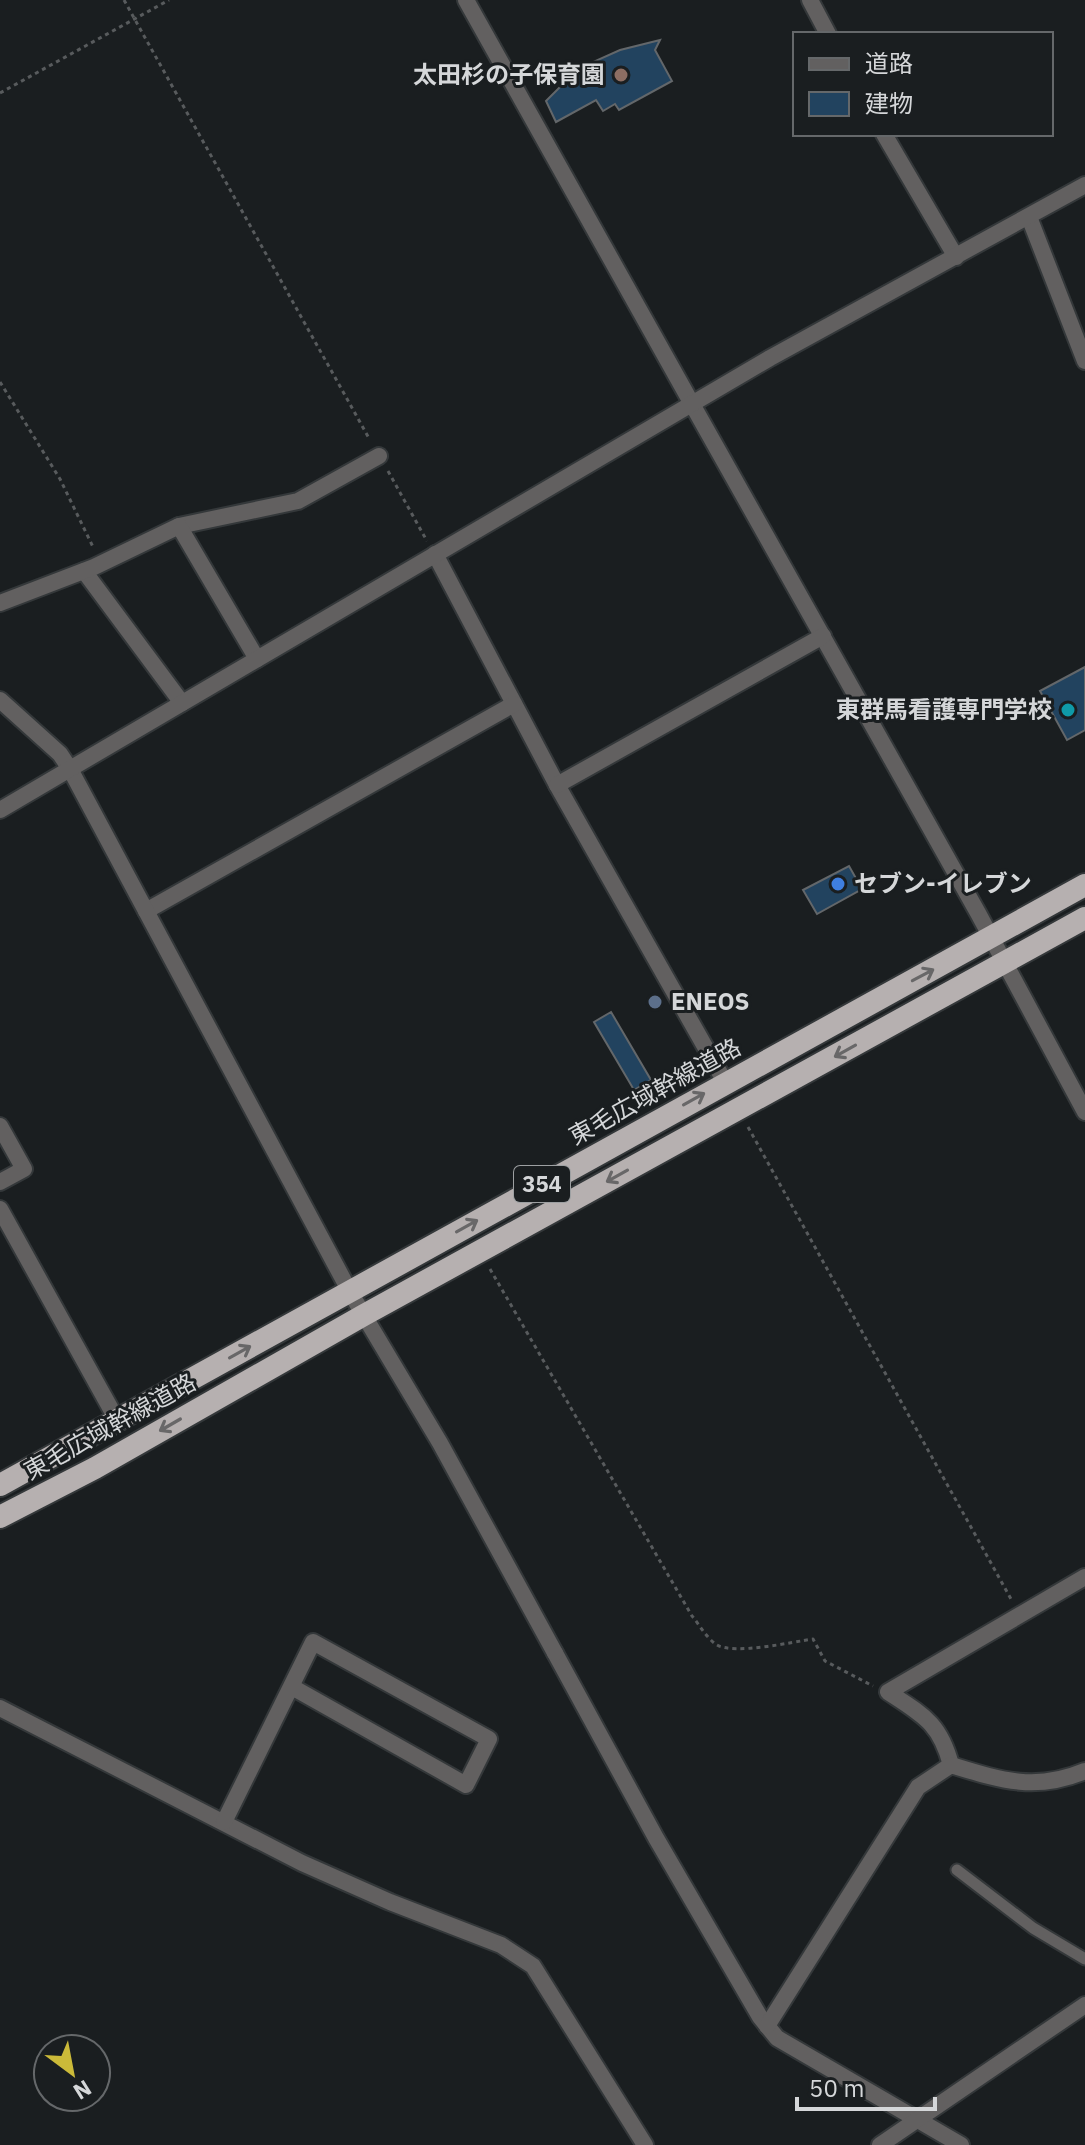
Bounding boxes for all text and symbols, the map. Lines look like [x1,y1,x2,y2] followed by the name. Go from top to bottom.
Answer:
[793,32,1053,136] legend
[865,47,913,79] text: 道路
[413,58,605,90] place label: 太田杉の子保育園
[612,66,630,84] marker: 太田杉の子保育園
[865,87,913,119] text: 建物
[836,693,1052,725] place label: 東群馬看護専門学校
[1059,701,1077,719] marker: 東群馬看護専門学校
[854,867,1032,899] place label: セブン-イレブン
[829,875,847,893] marker: セブン-イレブン
[910,967,934,983] one-way arrow
[671,985,750,1017] place label: ENEOS
[646,993,664,1011] marker: ENEOS
[563,1031,746,1152] street label: 東毛広域幹線道路
[834,1043,857,1059] one-way arrow
[682,1091,705,1107] one-way arrow
[514,1166,570,1202] road number: 354
[606,1169,630,1184] one-way arrow
[455,1218,478,1234] one-way arrow
[228,1344,251,1360] one-way arrow
[18,1366,201,1487] street label: 東毛広域幹線道路
[159,1417,182,1433] one-way arrow
[32,2033,112,2113] north arrow
[797,2061,935,2111] scale bar
[809,2072,864,2104] text: 50 m
[68,2074,97,2107] text: N

